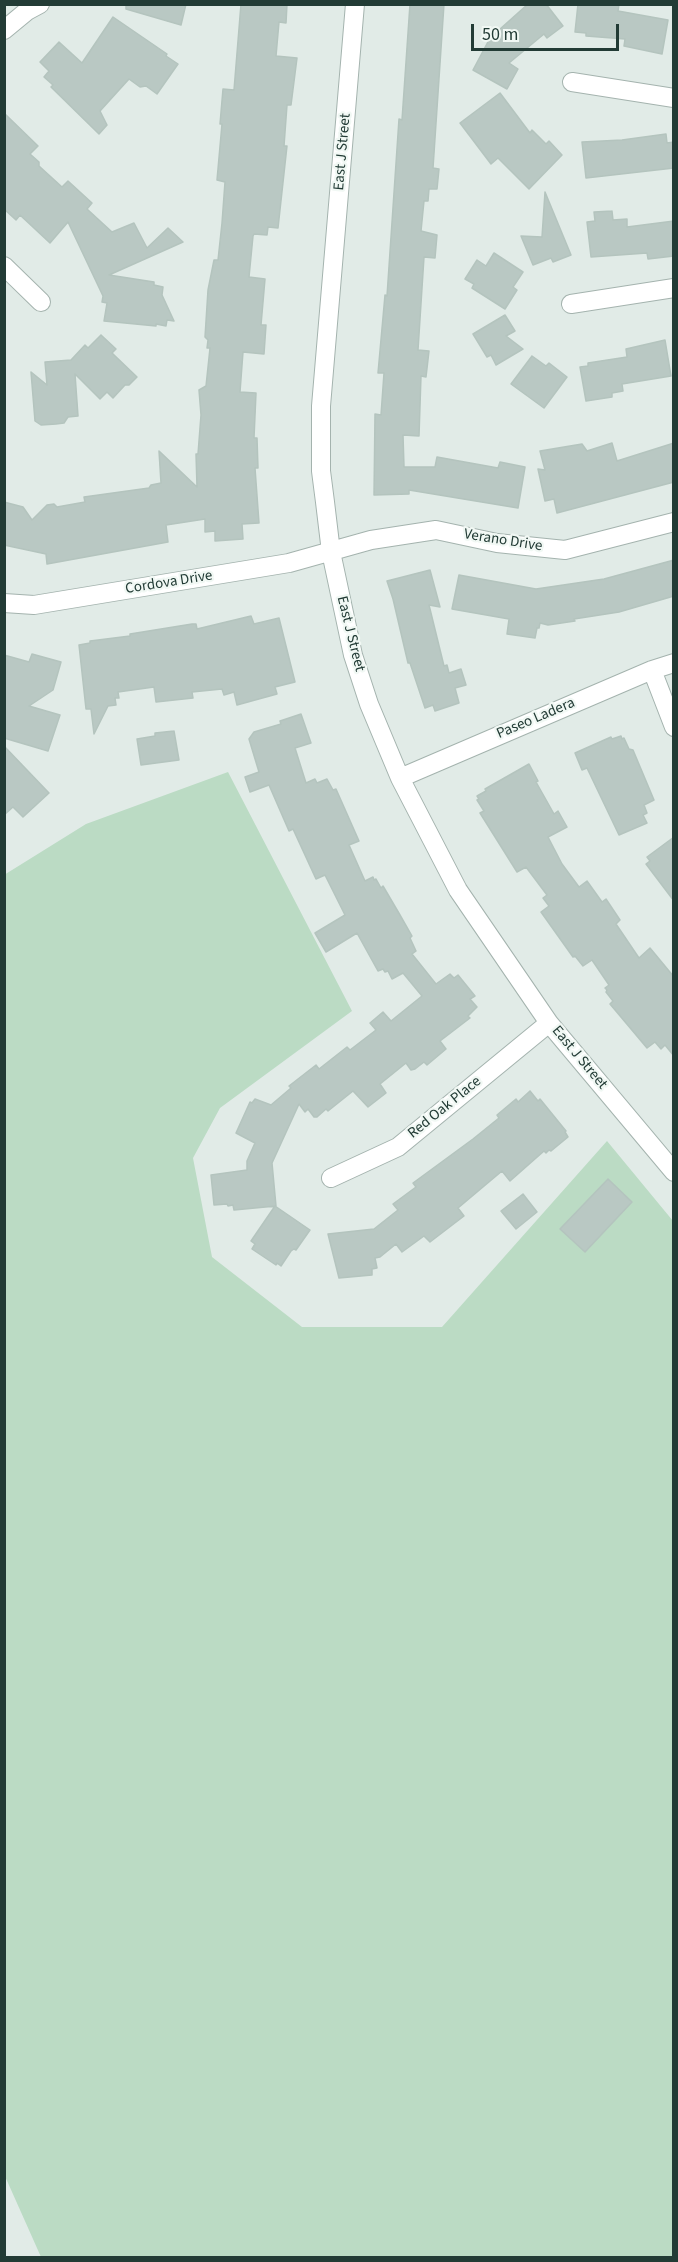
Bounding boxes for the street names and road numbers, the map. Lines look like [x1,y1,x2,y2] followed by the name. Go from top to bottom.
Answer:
[331,113,355,191] street label: East J Street
[462,526,544,556] street label: Verano Drive
[124,567,214,599] street label: Cordova Drive
[332,594,368,674] street label: East J Street
[494,694,578,744] street label: Paseo Ladera
[547,1023,611,1093] street label: East J Street
[405,1073,485,1143] street label: Red Oak Place

